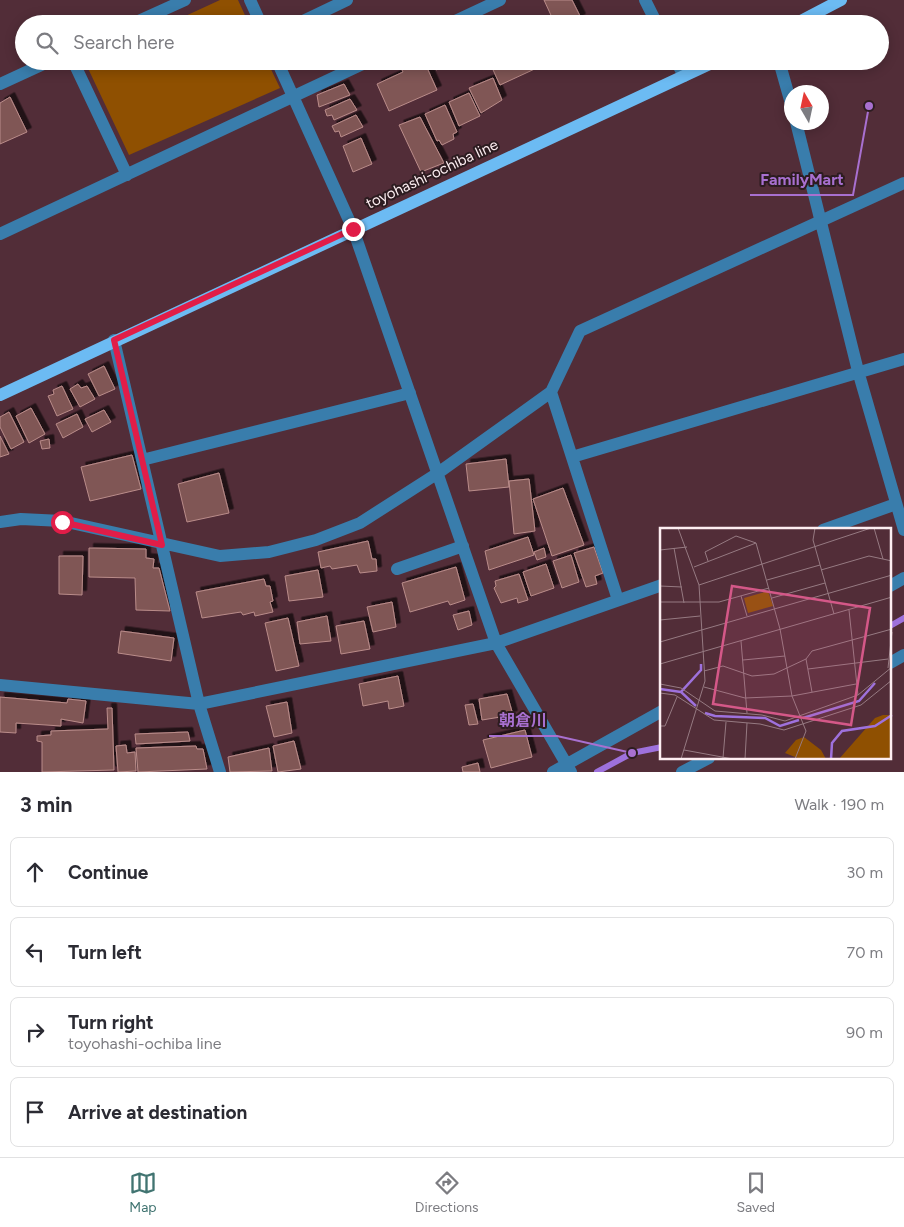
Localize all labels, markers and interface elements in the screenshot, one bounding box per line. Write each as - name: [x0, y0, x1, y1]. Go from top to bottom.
- search box: [15, 15, 889, 70]
- icon: search: [33, 29, 61, 57]
- text: Search here: [73, 31, 175, 54]
- north arrow: [784, 85, 829, 130]
- street label: toyohashi-ochiba line: [363, 135, 501, 213]
- callout: FamilyMart: [750, 164, 853, 195]
- text: FamilyMart: [760, 170, 844, 189]
- route end: [342, 218, 365, 241]
- route start: [51, 511, 74, 534]
- inset map: [660, 528, 892, 760]
- callout: 朝倉川: [489, 705, 557, 736]
- text: 朝倉川: [499, 711, 547, 730]
- text: 3 min: [20, 792, 72, 817]
- text: Walk · 190 m: [794, 795, 884, 814]
- icon: ahead: [21, 858, 49, 886]
- text: Continue: [68, 861, 148, 884]
- text: 30 m: [846, 863, 883, 882]
- icon: left: [21, 938, 49, 966]
- text: Turn left: [68, 941, 142, 964]
- text: 70 m: [847, 943, 883, 962]
- text: Turn right: [68, 1011, 154, 1034]
- icon: right: [21, 1018, 49, 1046]
- text: 90 m: [846, 1023, 883, 1042]
- text: toyohashi-ochiba line: [68, 1034, 221, 1053]
- icon: arrive: [21, 1098, 49, 1126]
- text: Arrive at destination: [68, 1101, 247, 1124]
- tab: Map: [129, 1169, 157, 1216]
- tab: Directions: [415, 1169, 479, 1216]
- tab: Saved: [736, 1169, 775, 1216]

